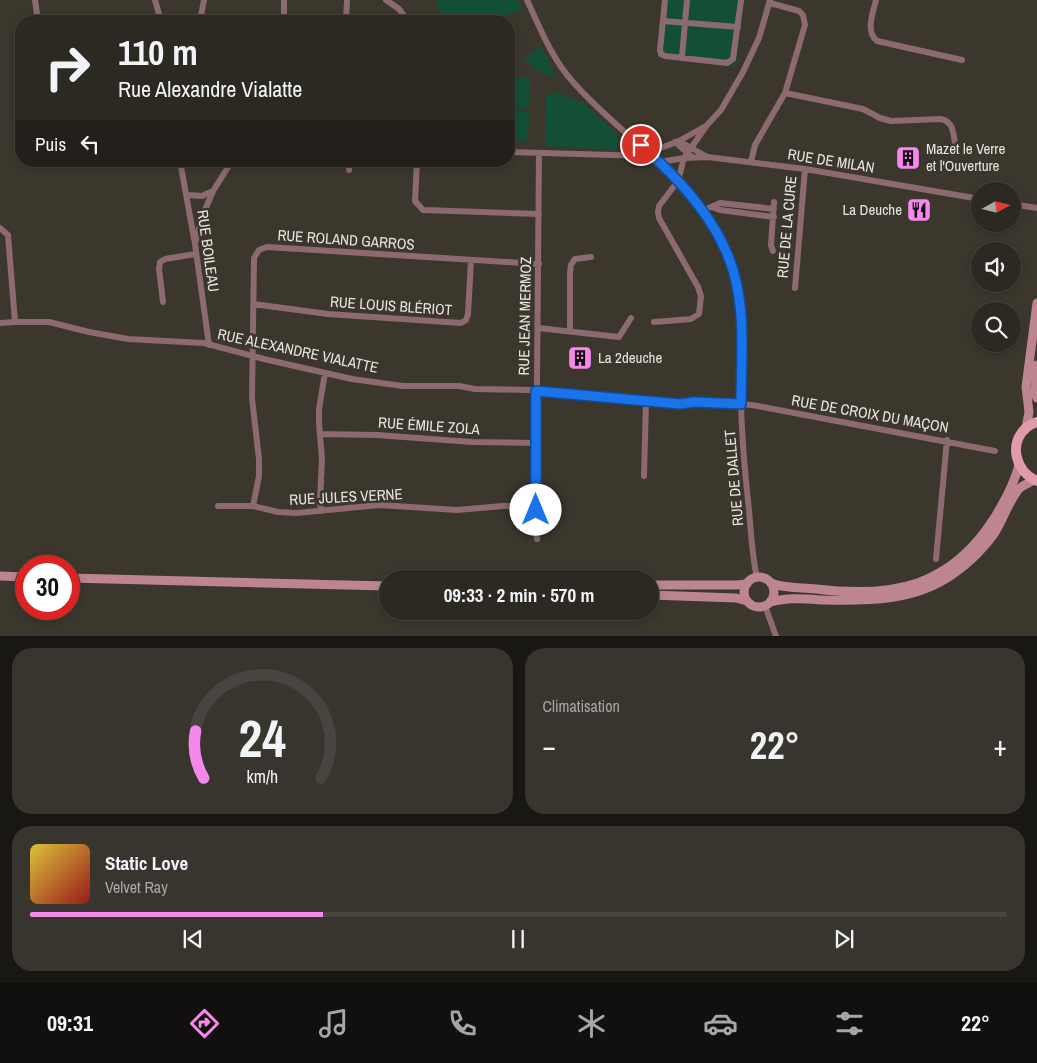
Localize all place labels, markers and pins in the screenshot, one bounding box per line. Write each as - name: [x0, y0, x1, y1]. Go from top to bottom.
- pin: [620, 124, 662, 166]
- place label: Mazet le Verre et l'Ouverture: [926, 138, 1005, 176]
- building icon: Mazet le Verre et l'Ouverture: [895, 145, 921, 171]
- restaurant icon: La Deuche: [906, 197, 932, 223]
- place label: La Deuche: [843, 199, 902, 220]
- building icon: La 2deuche: [567, 345, 593, 371]
- place label: La 2deuche: [598, 347, 662, 368]

